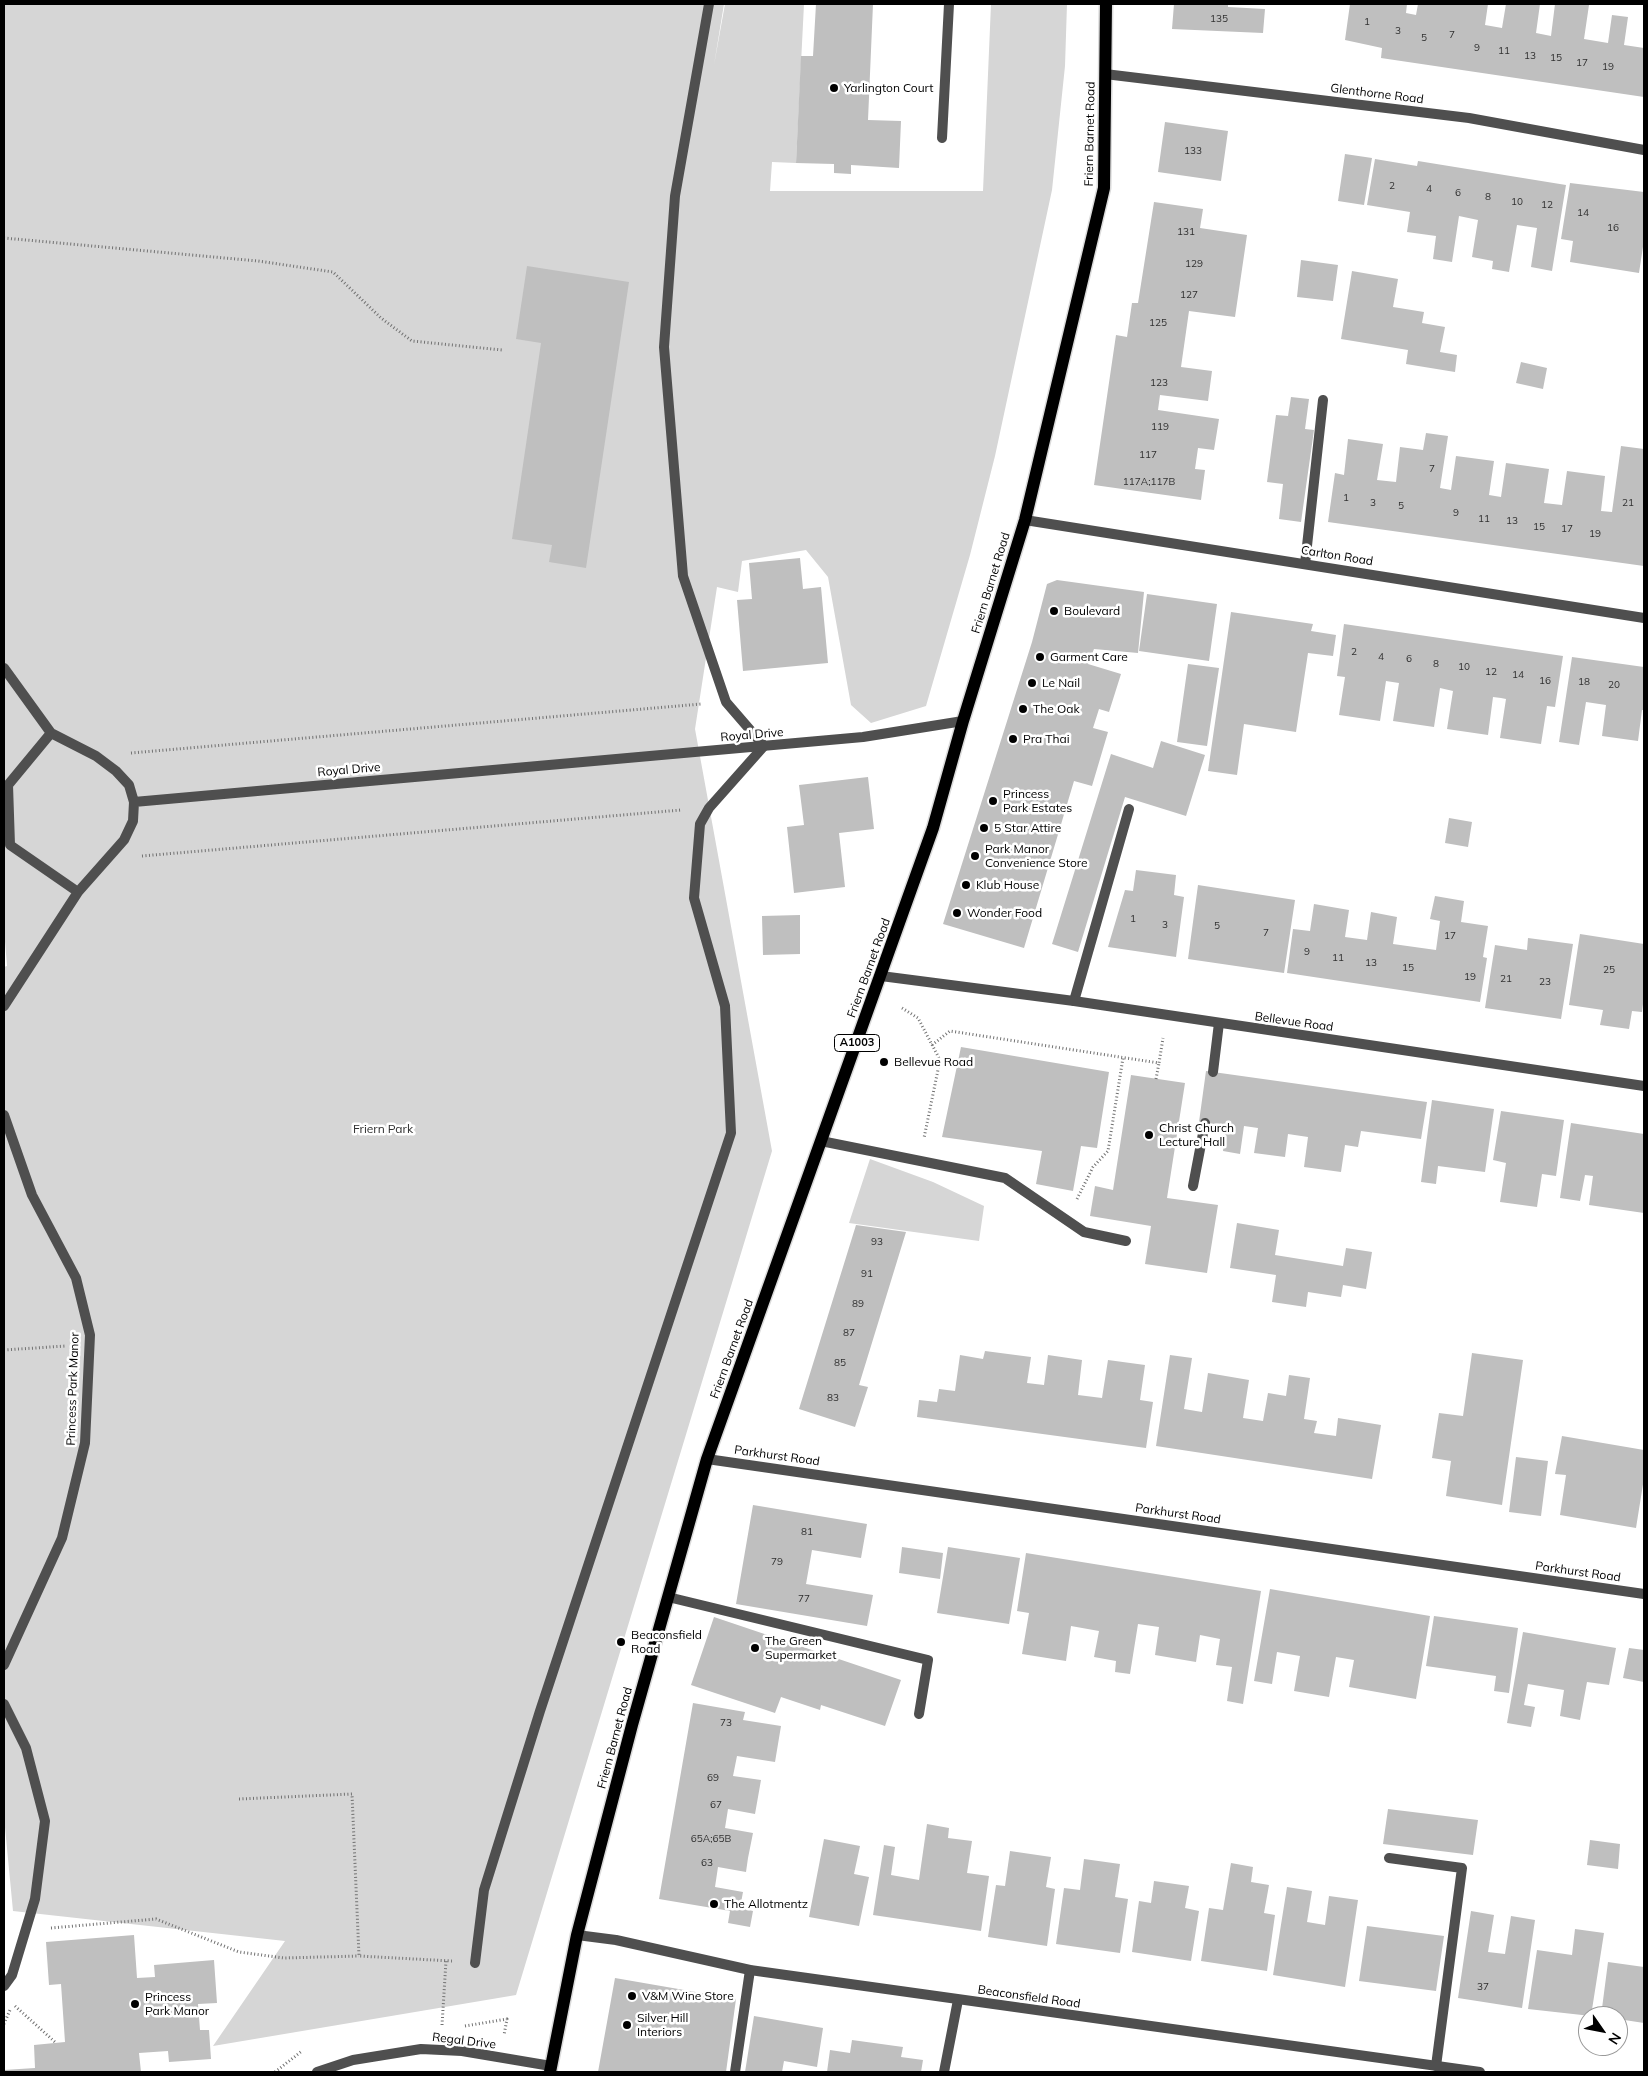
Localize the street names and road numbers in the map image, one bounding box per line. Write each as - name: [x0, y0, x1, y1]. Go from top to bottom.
- street label: Friern Barnet Road: [1082, 81, 1098, 187]
- street label: Glenthorne Road: [1330, 81, 1424, 107]
- street label: Friern Barnet Road: [969, 531, 1013, 635]
- street label: Carlton Road: [1300, 543, 1374, 569]
- street label: Royal Drive: [720, 725, 784, 745]
- street label: Royal Drive: [317, 760, 381, 780]
- street label: Friern Barnet Road: [844, 916, 894, 1020]
- street label: Bellevue Road: [1254, 1009, 1334, 1035]
- road number: A1003: [834, 1034, 880, 1052]
- street label: Friern Barnet Road: [707, 1297, 757, 1401]
- street label: Princess Park Manor: [64, 1332, 82, 1446]
- street label: Parkhurst Road: [733, 1443, 821, 1469]
- street label: Parkhurst Road: [1134, 1501, 1222, 1527]
- street label: Parkhurst Road: [1534, 1559, 1622, 1585]
- street label: Friern Barnet Road: [594, 1685, 636, 1791]
- street label: Beaconsfield Road: [977, 1983, 1081, 2011]
- street label: Regal Drive: [431, 2030, 497, 2052]

